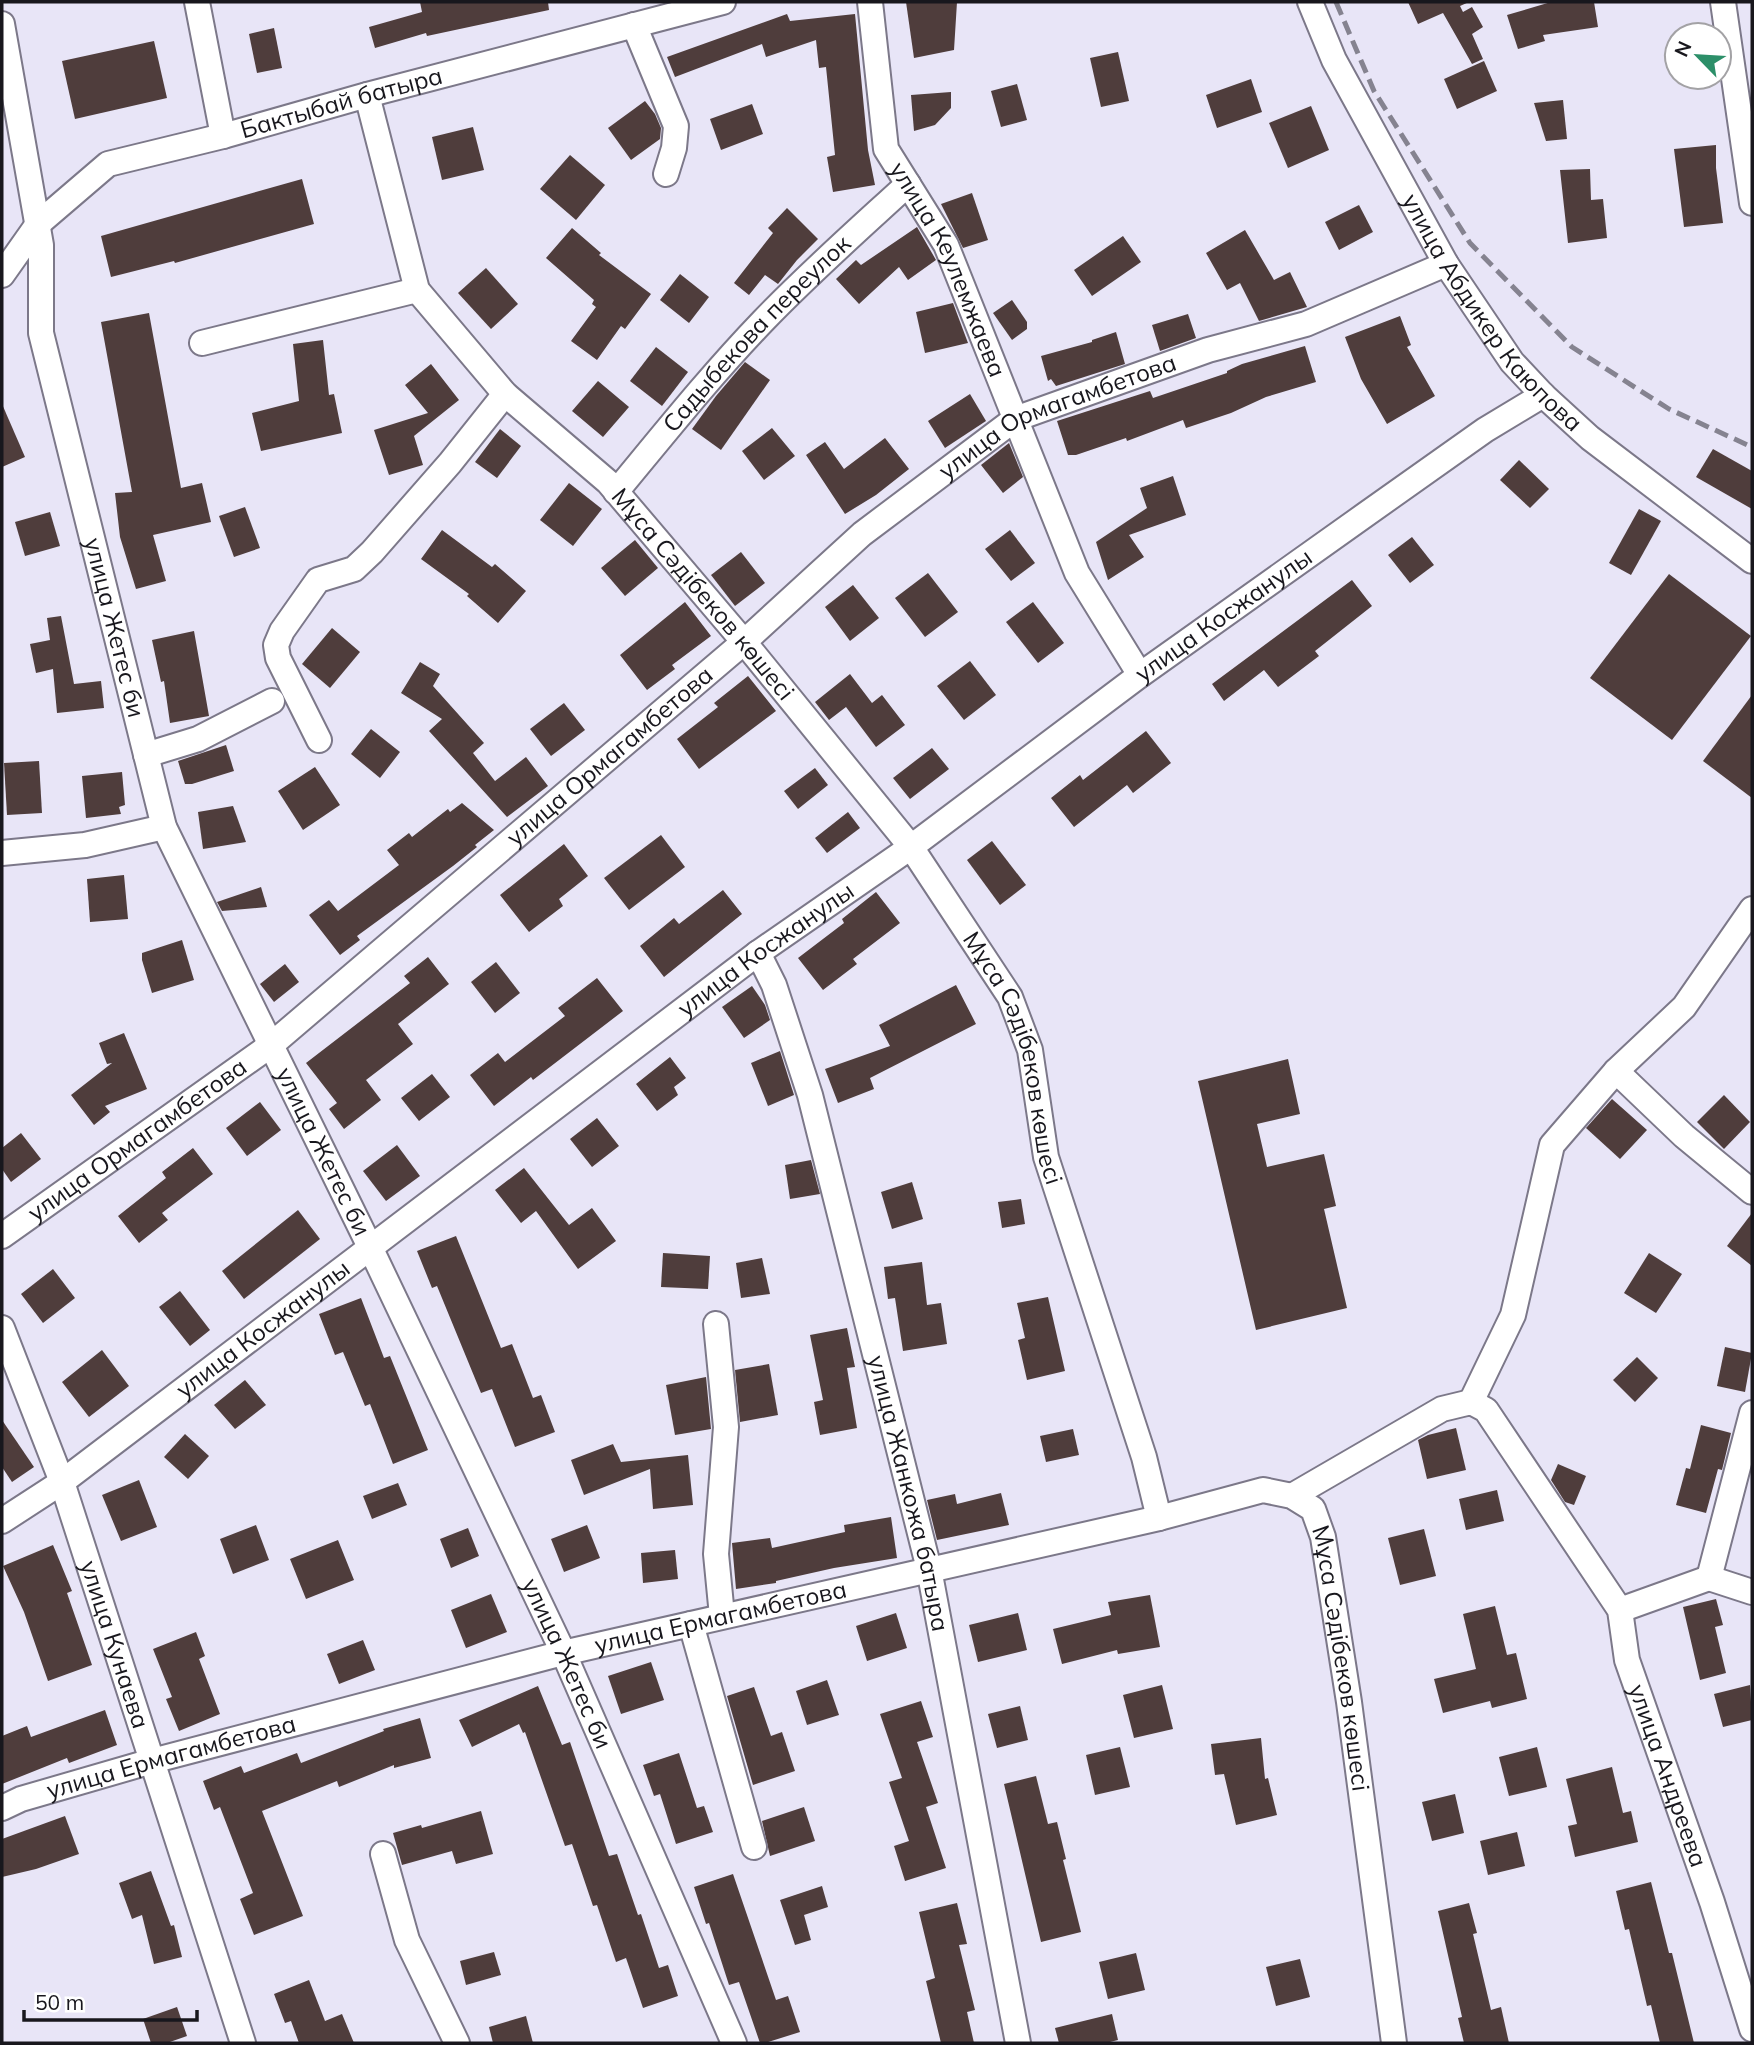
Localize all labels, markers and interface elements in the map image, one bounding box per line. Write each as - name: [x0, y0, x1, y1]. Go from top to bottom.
- north arrow: [1663, 21, 1733, 91]
- text: N: [1669, 37, 1697, 60]
- street label: Бактыбай батыра: [237, 60, 446, 144]
- street label: улица Кеулемжаева: [884, 156, 1013, 381]
- street label: улица Абдикер Каюпова: [1396, 188, 1589, 437]
- street label: Садыбекова переулок: [656, 228, 856, 438]
- street label: улица Ормагамбетова: [932, 347, 1180, 485]
- street label: Мұса Сәдібеков көшесі: [606, 482, 801, 706]
- street label: улица Жетес би: [79, 534, 152, 720]
- street label: улица Косжанулы: [1129, 541, 1318, 688]
- street label: улица Ормагамбетова: [500, 659, 719, 852]
- street label: улица Косжанулы: [671, 875, 859, 1023]
- street label: Мұса Сәдібеков көшесі: [957, 925, 1070, 1188]
- street label: улица Ормагамбетова: [21, 1051, 252, 1227]
- street label: улица Жетес би: [270, 1062, 378, 1240]
- street label: улица Косжанулы: [169, 1253, 355, 1404]
- street label: улица Жанкожа батыра: [862, 1352, 956, 1634]
- street label: Мұса Сәдібеков көшесі: [1306, 1521, 1377, 1793]
- street label: улица Кунаева: [74, 1556, 156, 1732]
- street label: улица Жетес би: [516, 1573, 619, 1753]
- street label: улица Ермагамбетова: [592, 1573, 849, 1659]
- street label: улица Андреева: [1623, 1680, 1715, 1871]
- street label: улица Ермагамбетова: [43, 1708, 299, 1805]
- scale bar: [24, 1979, 198, 2023]
- text: 50 m: [35, 1989, 84, 2015]

